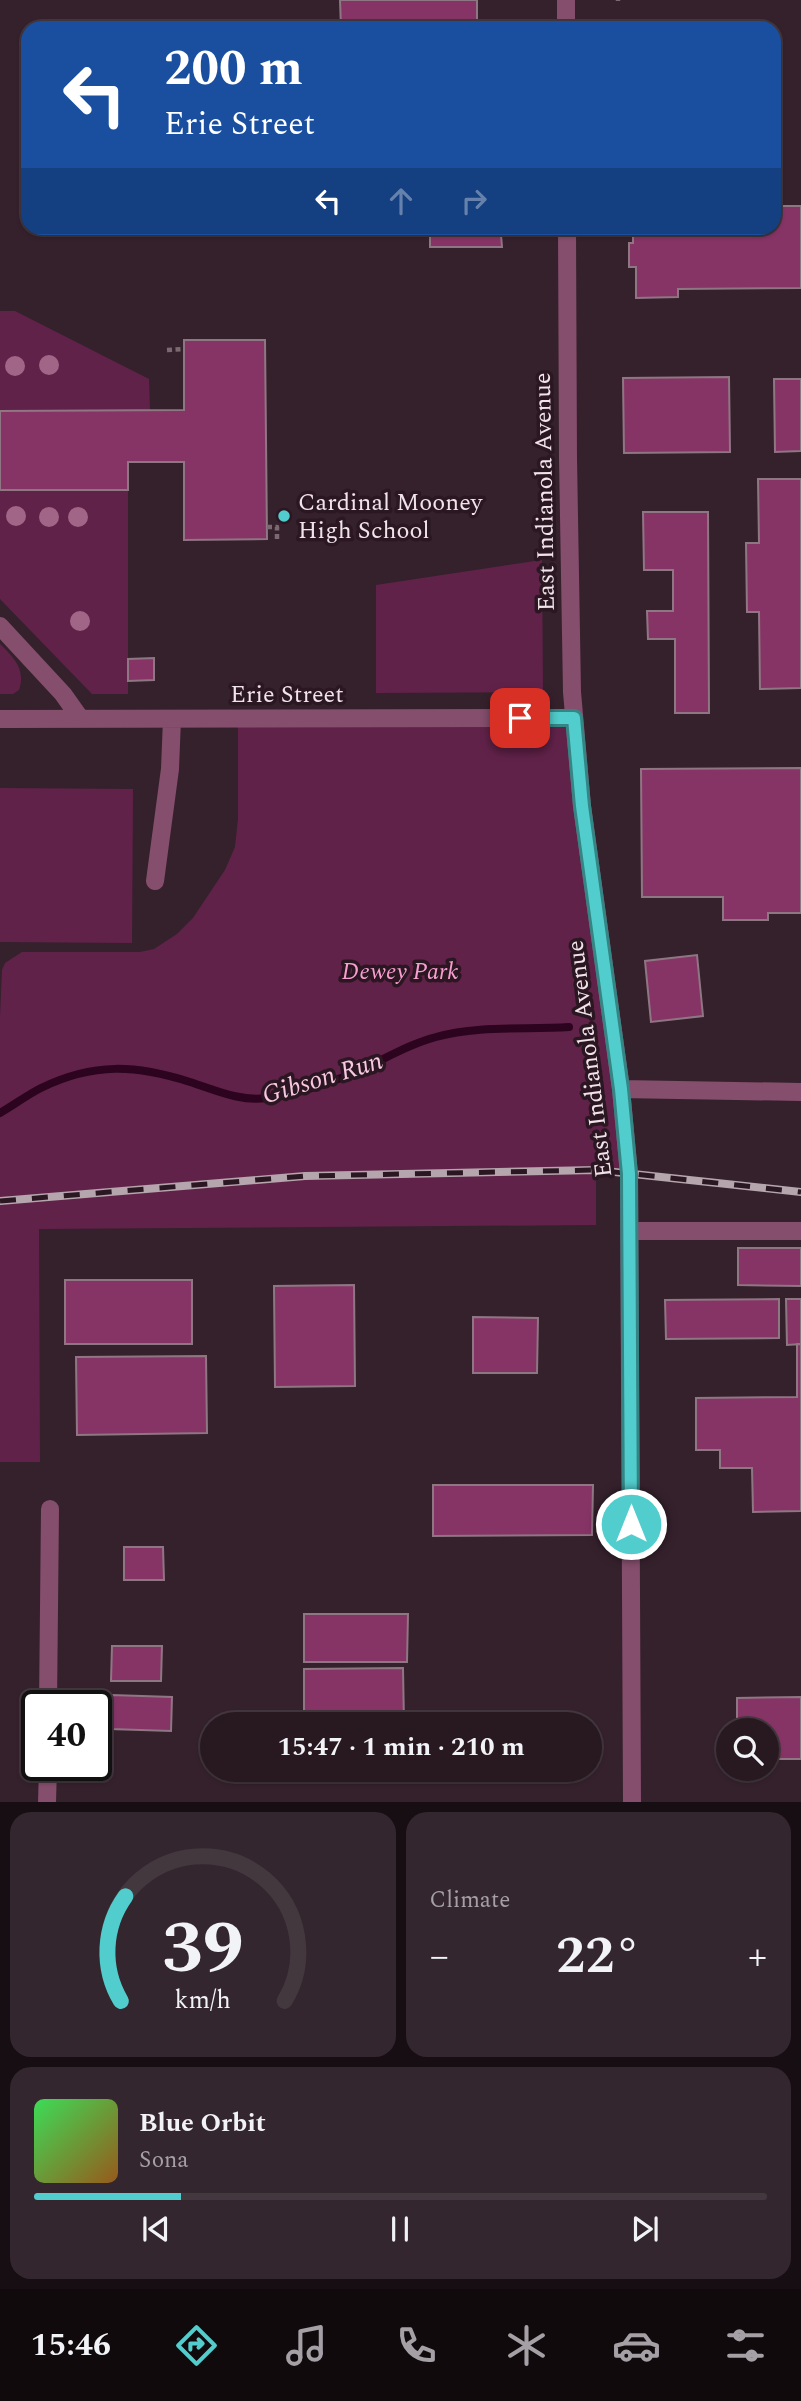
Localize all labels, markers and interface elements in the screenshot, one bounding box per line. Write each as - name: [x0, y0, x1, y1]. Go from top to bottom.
- text: 200 m: [164, 32, 303, 107]
- icon: left: [49, 49, 140, 140]
- text: Erie Street: [164, 100, 315, 149]
- icon: left: [309, 182, 347, 220]
- icon: ahead: [382, 182, 420, 220]
- icon: right: [455, 182, 493, 220]
- street label: East Indianola Avenue: [525, 372, 565, 612]
- place label: Cardinal Mooney High School: [298, 485, 484, 549]
- marker: Cardinal Mooney High School: [276, 508, 292, 524]
- street label: Erie Street: [230, 677, 344, 713]
- pin: [490, 688, 550, 748]
- icon: arrive: [501, 699, 539, 737]
- street label: East Indianola Avenue: [558, 938, 622, 1180]
- park label: Dewey Park: [342, 954, 458, 990]
- water label: Gibson Run: [257, 1041, 388, 1115]
- position arrow: [594, 1487, 668, 1561]
- speed limit sign: 40: [21, 1690, 112, 1781]
- map controls: [716, 1718, 779, 1781]
- button: search: [716, 1718, 779, 1781]
- text: 15:47 · 1 min · 210 m: [277, 1727, 525, 1767]
- text: Climate: [430, 1883, 510, 1918]
- text: 39: [162, 1894, 244, 2005]
- text: 22°: [556, 1917, 640, 1996]
- text: −: [430, 1928, 449, 1986]
- text: +: [748, 1928, 767, 1986]
- text: km/h: [175, 1981, 231, 2019]
- text: Blue Orbit: [139, 2103, 266, 2143]
- text: Sona: [139, 2143, 189, 2178]
- icon: previous: [137, 2210, 175, 2248]
- icon: pause: [381, 2210, 419, 2248]
- icon: next: [626, 2210, 664, 2248]
- text: 15:46: [30, 2321, 111, 2370]
- icon: directions: [172, 2321, 221, 2370]
- icon: music: [282, 2321, 331, 2370]
- icon: phone: [392, 2321, 441, 2370]
- icon: climate: [502, 2321, 551, 2370]
- icon: car: [612, 2321, 661, 2370]
- icon: filters: [721, 2321, 770, 2370]

